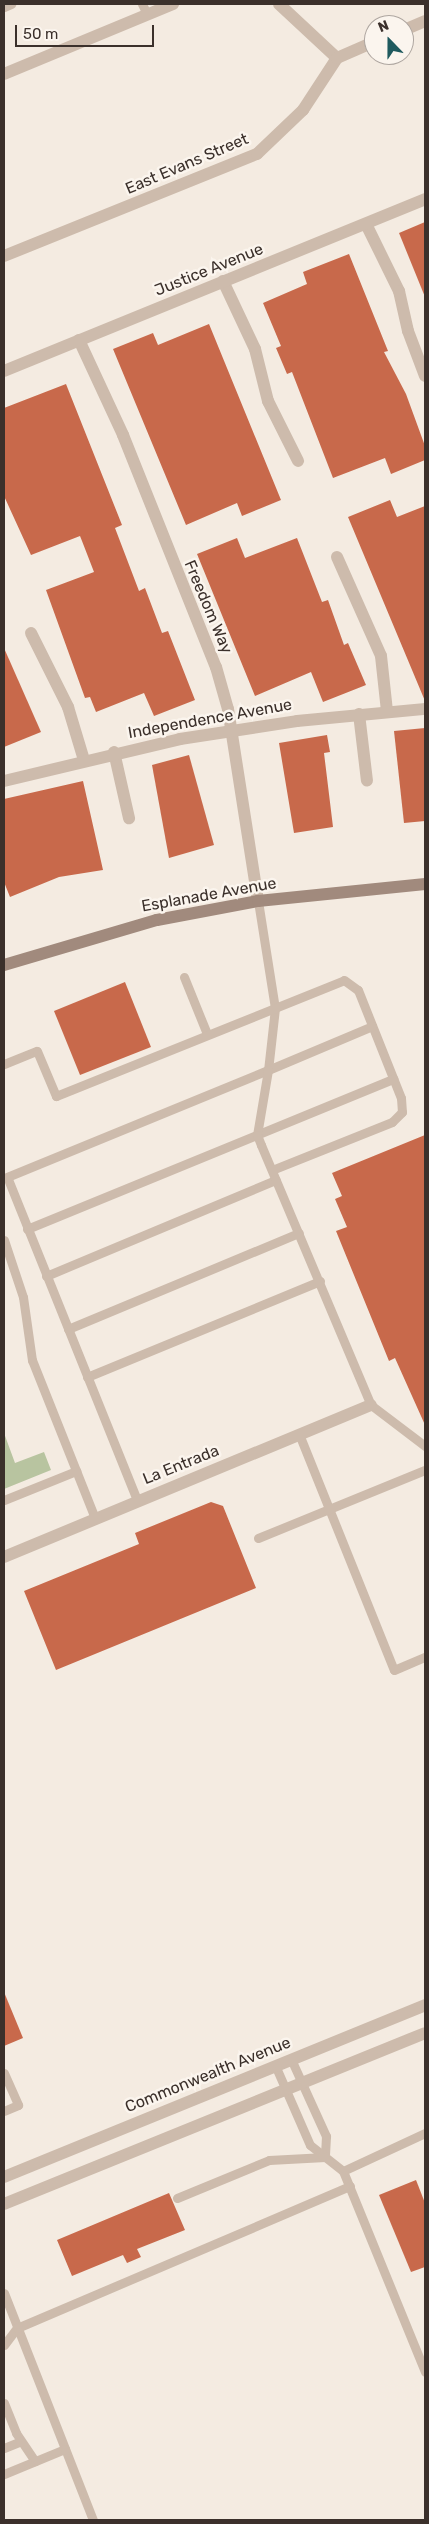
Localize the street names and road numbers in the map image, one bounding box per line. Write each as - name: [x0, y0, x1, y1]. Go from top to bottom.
- street label: East Evans Street: [123, 129, 251, 199]
- street label: Justice Avenue: [152, 239, 266, 301]
- street label: Freedom Way: [180, 557, 236, 657]
- street label: Independence Avenue: [126, 695, 294, 743]
- street label: Esplanade Avenue: [140, 874, 278, 916]
- street label: La Entrada: [140, 1441, 222, 1489]
- street label: Commonwealth Avenue: [122, 2033, 294, 2117]

